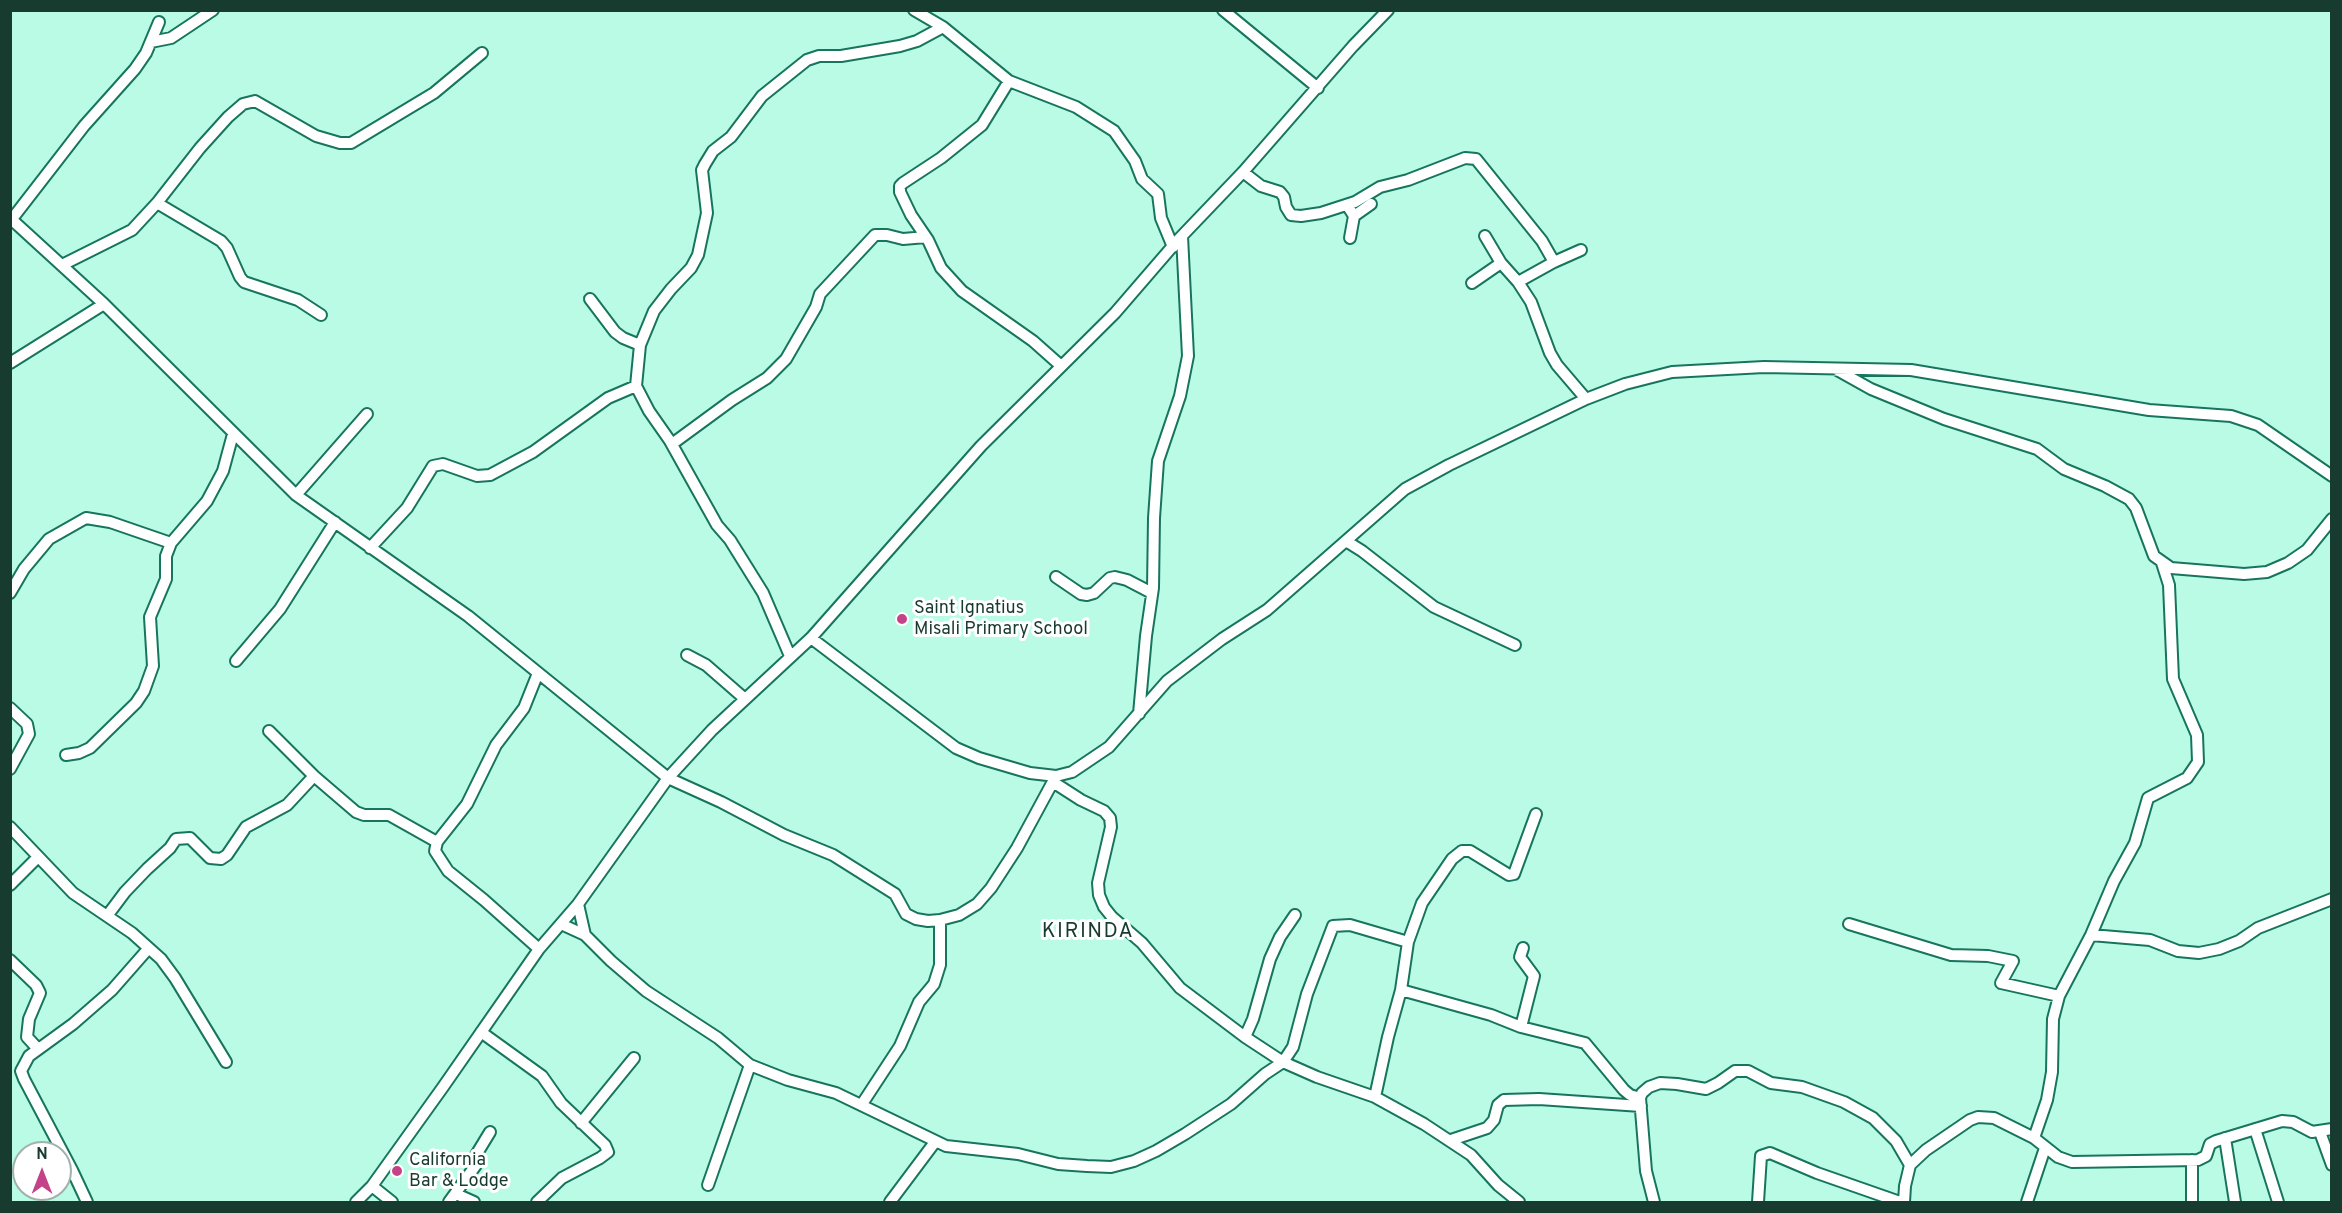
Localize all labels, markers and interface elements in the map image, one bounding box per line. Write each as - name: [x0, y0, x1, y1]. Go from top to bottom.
- place label: Saint Ignatius Misali Primary School: [914, 598, 1088, 640]
- marker: Saint Ignatius Misali Primary School: [895, 612, 909, 626]
- district label: KIRINDA: [1042, 920, 1134, 946]
- north arrow: [12, 1141, 72, 1201]
- text: N: [36, 1145, 48, 1165]
- place label: California Bar & Lodge: [409, 1150, 509, 1192]
- marker: California Bar & Lodge: [390, 1164, 404, 1178]

